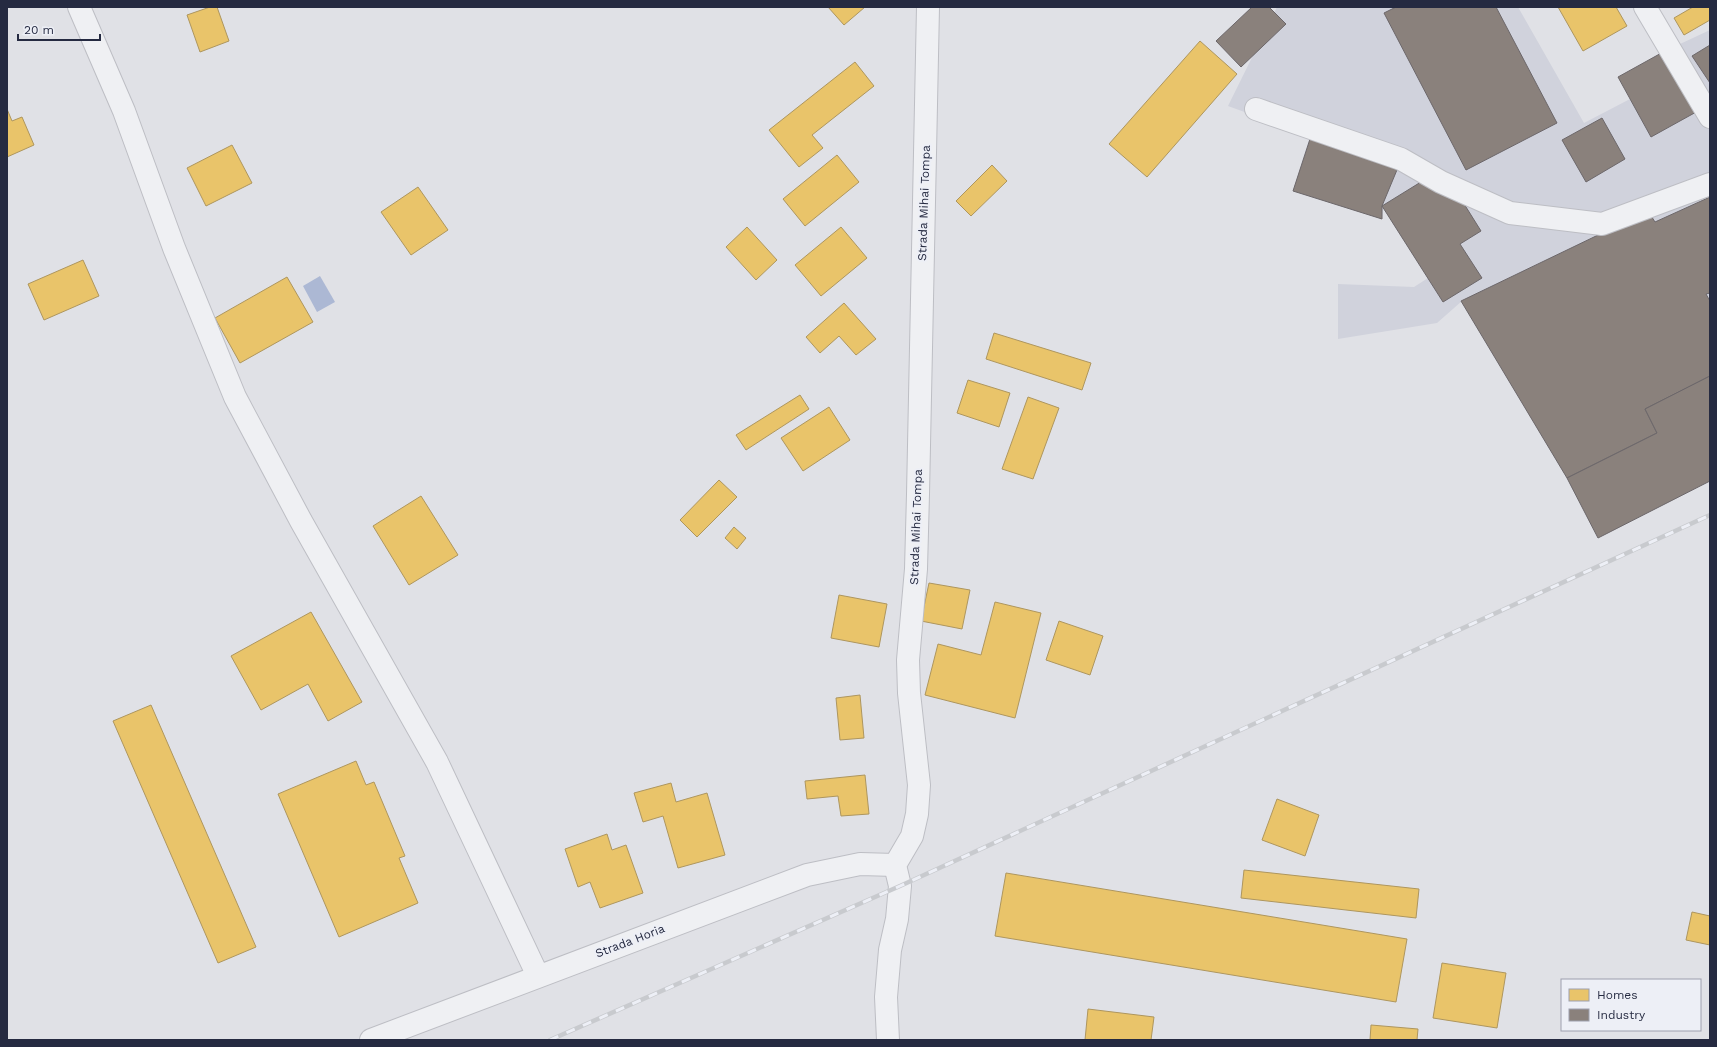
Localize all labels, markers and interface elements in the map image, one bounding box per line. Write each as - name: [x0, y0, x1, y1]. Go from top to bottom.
- scale bar: [18, 16, 100, 42]
- text: 20 m: [24, 23, 54, 37]
- street label: Strada Mihai Tompa: [915, 145, 933, 261]
- street label: Strada Mihai Tompa: [907, 469, 925, 585]
- street label: Strada Horia: [593, 921, 667, 961]
- legend: [1561, 979, 1701, 1031]
- text: Homes: [1597, 988, 1638, 1002]
- text: Industry: [1597, 1008, 1646, 1022]

